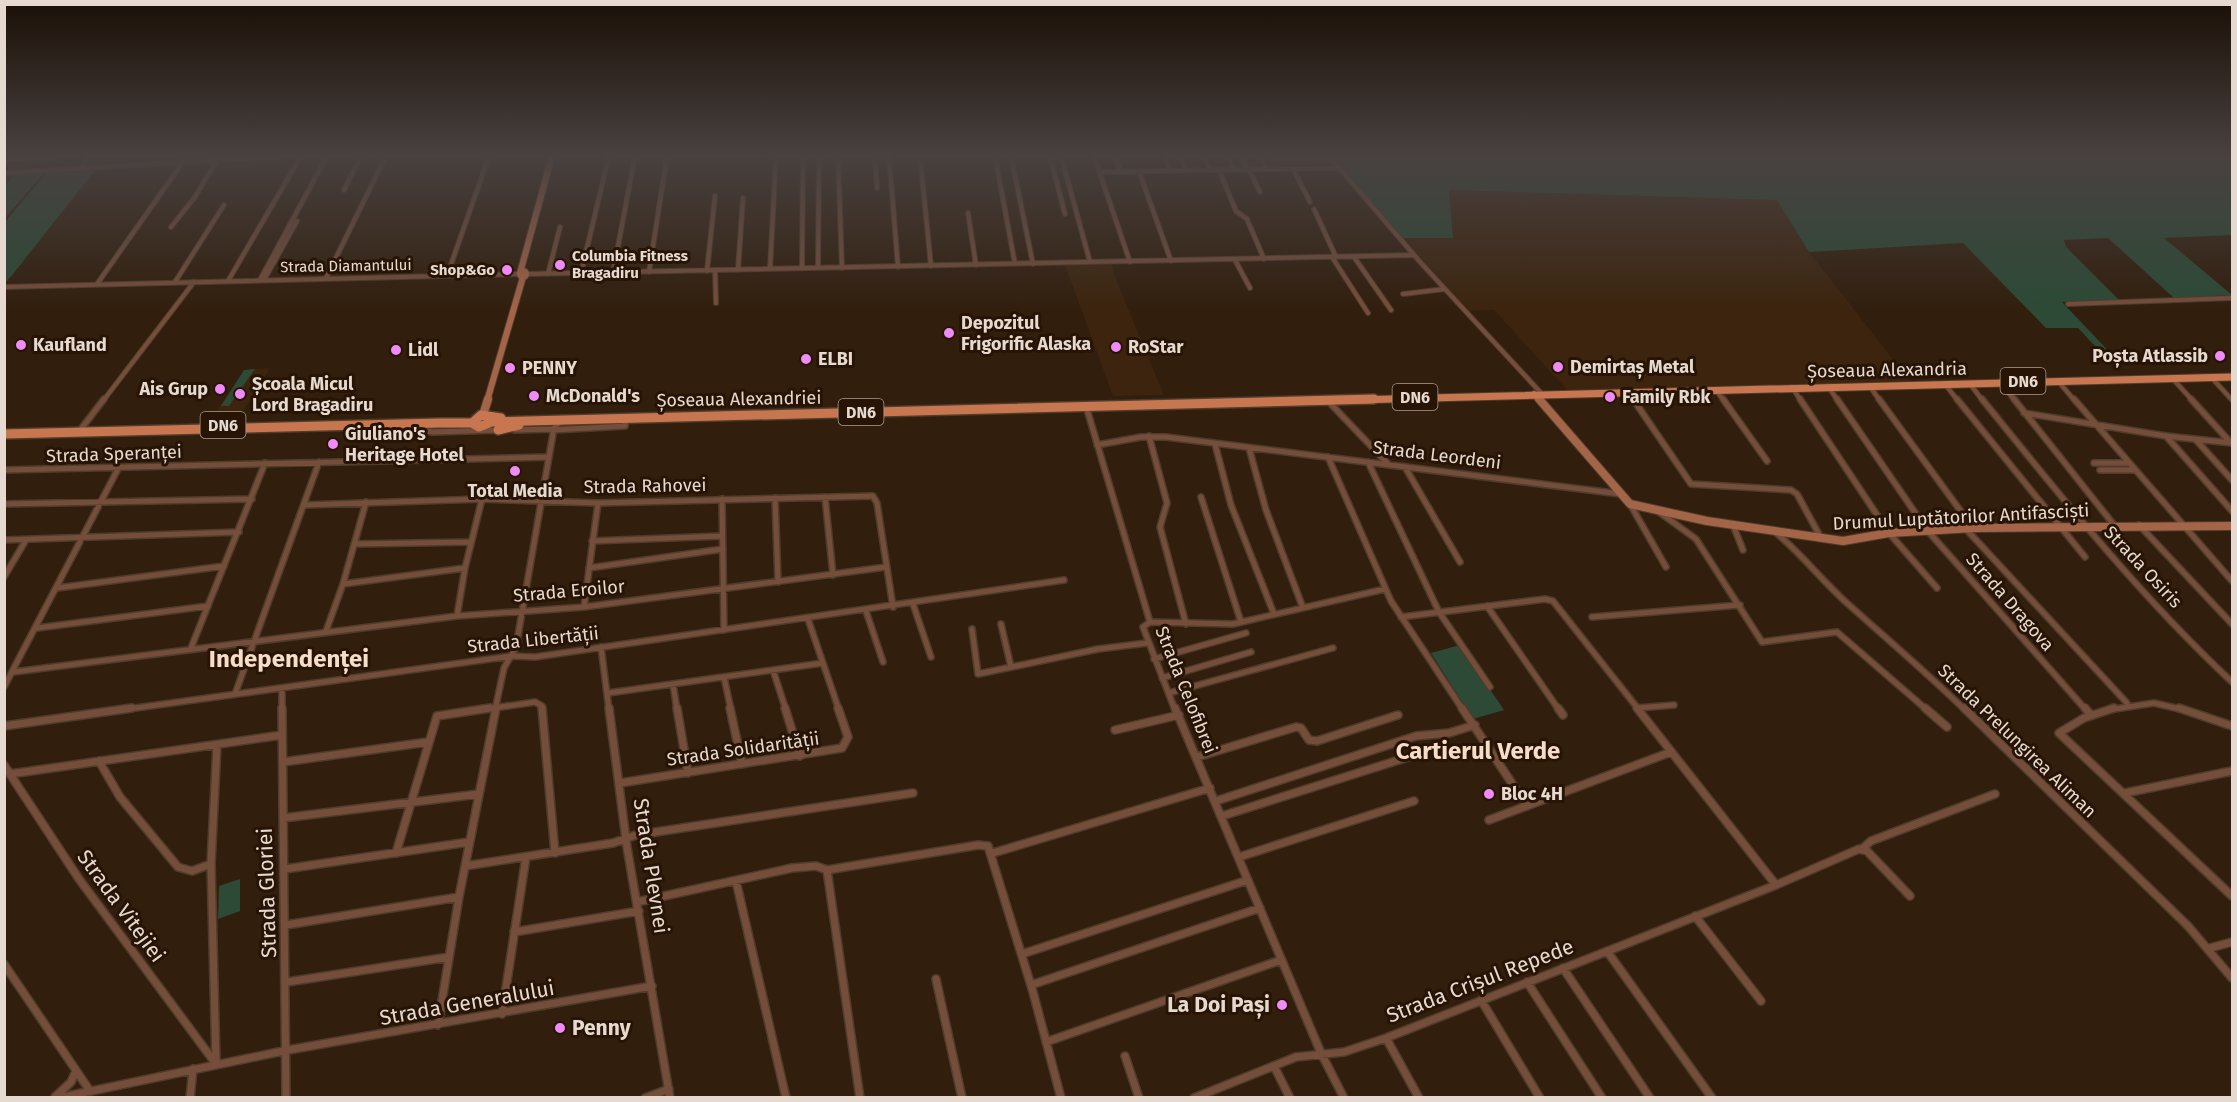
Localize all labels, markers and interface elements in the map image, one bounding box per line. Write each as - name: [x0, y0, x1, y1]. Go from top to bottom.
- place label: Columbia Fitness Bragadiru: [572, 247, 688, 282]
- street label: Strada Diamantului: [280, 256, 412, 276]
- marker: Columbia Fitness Bragadiru: [553, 258, 567, 272]
- place label: Shop&Go: [430, 261, 495, 279]
- marker: Shop&Go: [500, 263, 514, 277]
- place label: Depozitul Frigorific Alaska: [961, 312, 1091, 355]
- marker: Depozitul Frigorific Alaska: [942, 326, 956, 340]
- place label: Kaufland: [33, 334, 107, 356]
- place label: RoStar: [1128, 336, 1184, 358]
- marker: Kaufland: [14, 338, 28, 352]
- place label: Lidl: [408, 339, 439, 361]
- marker: RoStar: [1109, 340, 1123, 354]
- marker: Lidl: [389, 343, 403, 357]
- place label: Poșta Atlassib: [2092, 345, 2208, 368]
- place label: ELBI: [818, 348, 853, 370]
- marker: Poșta Atlassib: [2213, 349, 2227, 363]
- marker: ELBI: [799, 352, 813, 366]
- place label: Demirtaș Metal: [1570, 356, 1695, 379]
- place label: PENNY: [522, 357, 577, 379]
- street label: Șoseaua Alexandria: [1807, 358, 1967, 383]
- marker: Demirtaș Metal: [1551, 360, 1565, 374]
- marker: PENNY: [503, 361, 517, 375]
- road number: DN6: [2000, 368, 2046, 394]
- place label: Școala Micul Lord Bragadiru: [252, 373, 373, 416]
- place label: Ais Grup: [138, 378, 208, 400]
- marker: Ais Grup: [213, 382, 227, 396]
- road number: DN6: [1392, 384, 1438, 410]
- place label: McDonald's: [546, 385, 640, 407]
- place label: Family Rbk: [1622, 386, 1711, 408]
- marker: Școala Micul Lord Bragadiru: [233, 387, 247, 401]
- street label: Șoseaua Alexandriei: [656, 387, 822, 412]
- marker: McDonald's: [527, 389, 541, 403]
- marker: Family Rbk: [1603, 390, 1617, 404]
- road number: DN6: [838, 399, 884, 425]
- road number: DN6: [200, 412, 246, 438]
- place label: Giuliano's Heritage Hotel: [345, 423, 464, 466]
- street label: Strada Leordeni: [1372, 436, 1502, 474]
- marker: Giuliano's Heritage Hotel: [326, 437, 340, 451]
- street label: Strada Speranței: [46, 441, 182, 468]
- marker: Total Media: [508, 464, 522, 478]
- street label: Strada Rahovei: [583, 474, 707, 498]
- place label: Total Media: [467, 480, 563, 502]
- street label: Drumul Luptătorilor Antifasciști: [1832, 499, 2090, 536]
- street label: Strada Osiris: [2099, 521, 2187, 613]
- street label: Strada Dragova: [1961, 548, 2059, 656]
- street label: Strada Eroilor: [512, 575, 626, 607]
- street label: Strada Libertății: [466, 622, 600, 659]
- street label: Strada Celofibrei: [1150, 623, 1222, 757]
- district label: Independenței: [209, 645, 369, 675]
- street label: Strada Prelungirea Aliman: [1933, 660, 2101, 822]
- street label: Strada Solidarității: [665, 727, 821, 772]
- district label: Cartierul Verde: [1396, 737, 1560, 765]
- place label: Bloc 4H: [1501, 783, 1563, 805]
- marker: Bloc 4H: [1482, 787, 1496, 801]
- street label: Strada Plevnei: [627, 796, 675, 936]
- street label: Strada Gloriei: [252, 827, 282, 959]
- street label: Strada Vitejiei: [71, 845, 171, 967]
- street label: Strada Crișul Repede: [1383, 933, 1577, 1029]
- street label: Strada Generalului: [378, 975, 556, 1031]
- place label: La Doi Pași: [1167, 992, 1270, 1019]
- marker: La Doi Pași: [1275, 998, 1289, 1012]
- place label: Penny: [572, 1015, 631, 1041]
- marker: Penny: [553, 1021, 567, 1035]

